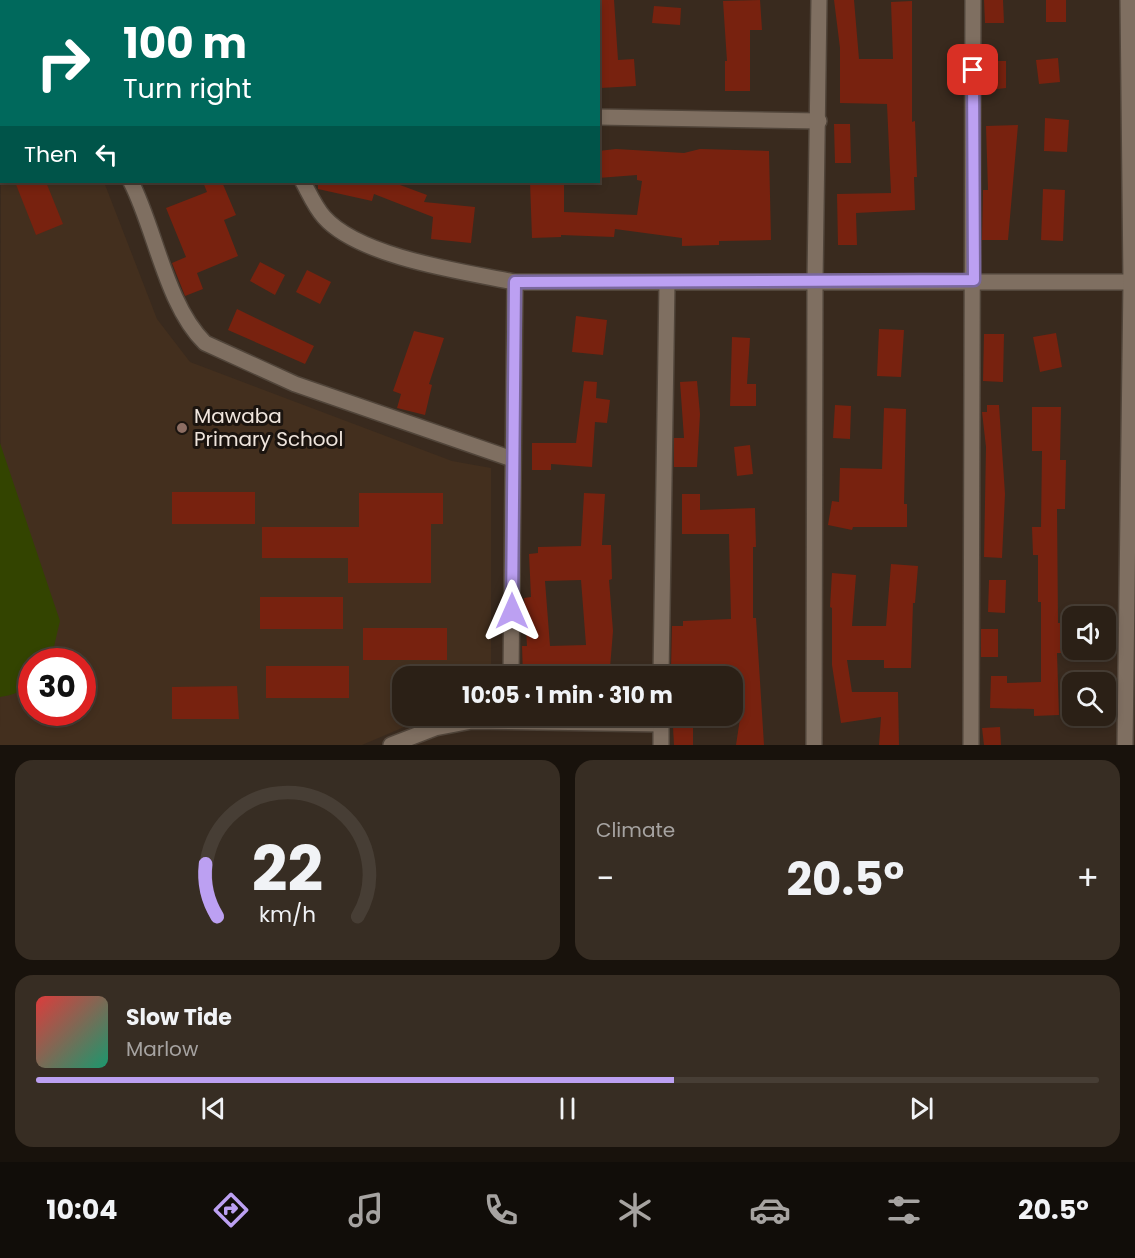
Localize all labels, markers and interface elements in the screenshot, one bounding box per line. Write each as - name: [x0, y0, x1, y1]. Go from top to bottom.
- text: 100 m: [123, 14, 247, 73]
- icon: right: [24, 24, 102, 102]
- pin: [947, 44, 998, 95]
- icon: arrive: [956, 53, 989, 86]
- text: Turn right: [123, 70, 252, 107]
- icon: left: [90, 138, 123, 171]
- text: Then: [24, 139, 78, 170]
- place label: Mawaba Primary School: [194, 402, 343, 453]
- marker: Mawaba Primary School: [175, 421, 189, 435]
- position arrow: [480, 579, 544, 643]
- map controls: [1062, 606, 1116, 726]
- button: sound: [1062, 606, 1116, 660]
- speed limit sign: 30: [18, 648, 96, 726]
- button: search: [1062, 672, 1116, 726]
- text: 10:05 · 1 min · 310 m: [462, 680, 673, 711]
- text: Climate: [596, 816, 675, 844]
- text: 22: [252, 825, 323, 913]
- text: 20.5°: [786, 848, 904, 911]
- text: −: [596, 855, 614, 902]
- text: +: [1076, 855, 1099, 902]
- text: km/h: [259, 899, 316, 930]
- text: Slow Tide: [126, 1002, 232, 1033]
- text: Marlow: [126, 1035, 198, 1063]
- icon: previous: [197, 1092, 230, 1125]
- icon: pause: [551, 1092, 584, 1125]
- icon: next: [905, 1092, 938, 1125]
- icon: directions: [210, 1189, 252, 1231]
- icon: music: [345, 1189, 387, 1231]
- icon: phone: [480, 1189, 522, 1231]
- icon: climate: [614, 1189, 656, 1231]
- icon: car: [749, 1189, 791, 1231]
- icon: filters: [883, 1189, 925, 1231]
- text: 10:04: [46, 1191, 118, 1228]
- text: 20.5°: [1018, 1191, 1089, 1228]

